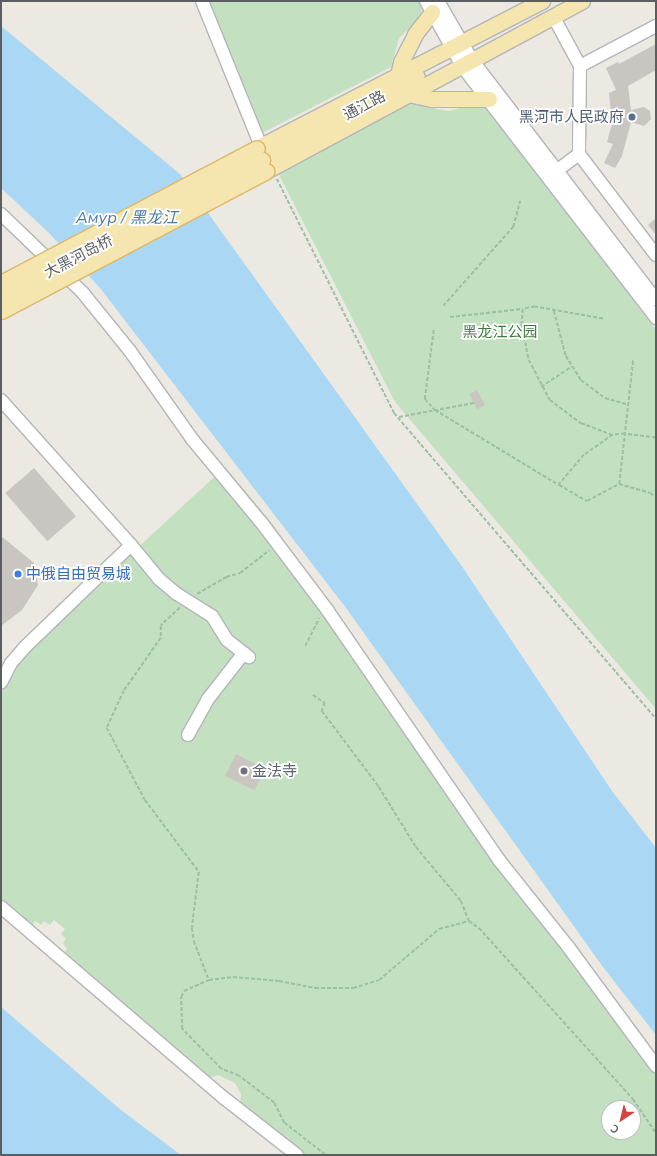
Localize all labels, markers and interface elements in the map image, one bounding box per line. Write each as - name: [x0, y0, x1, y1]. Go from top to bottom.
- street label: 通江路: [340, 86, 388, 124]
- place label: 黑河市人民政府: [519, 108, 624, 126]
- marker: 黑河市人民政府: [627, 112, 637, 122]
- water label: Амур / 黑龙江: [76, 207, 178, 227]
- street label: 大黑河岛桥: [41, 230, 115, 282]
- park label: 黑龙江公园: [463, 323, 537, 341]
- place label: 中俄自由贸易城: [26, 565, 131, 583]
- marker: 中俄自由贸易城: [13, 569, 23, 579]
- place label: 金法寺: [252, 762, 297, 780]
- marker: 金法寺: [239, 766, 249, 776]
- north arrow: [601, 1100, 641, 1140]
- text: С: [608, 1121, 622, 1137]

